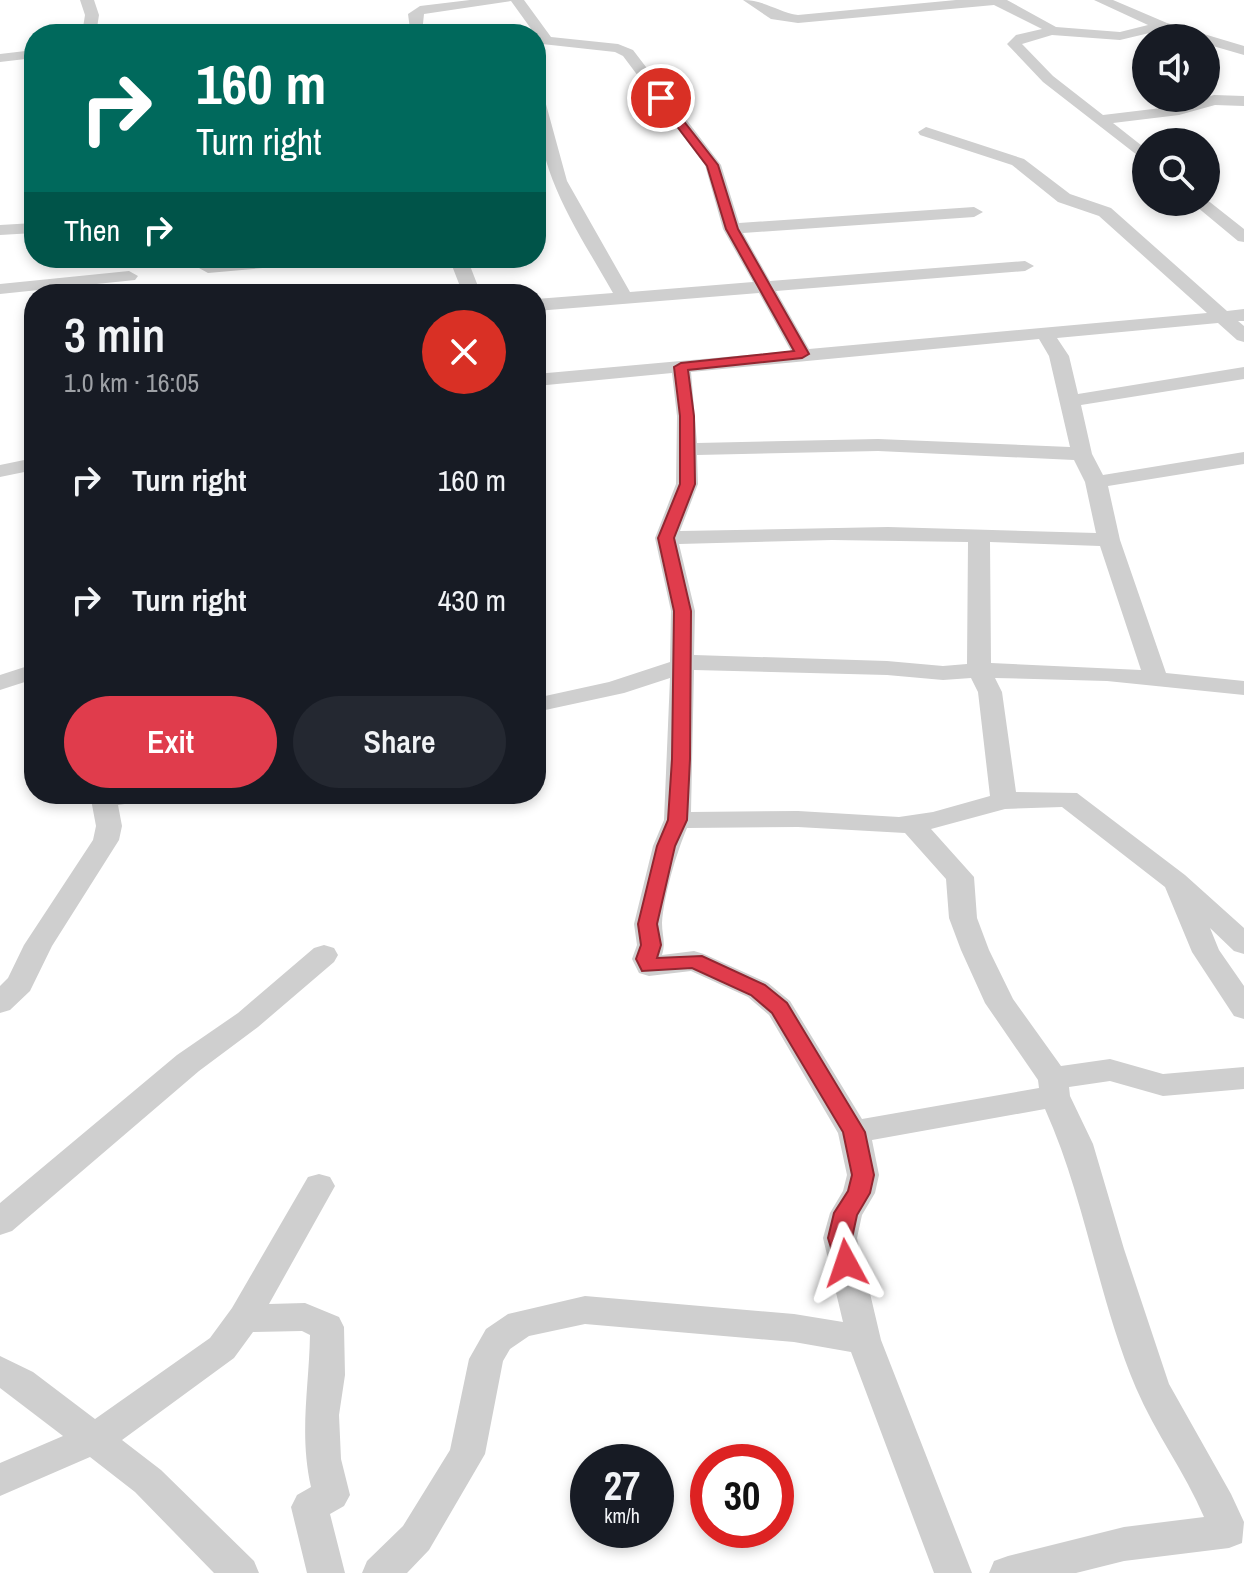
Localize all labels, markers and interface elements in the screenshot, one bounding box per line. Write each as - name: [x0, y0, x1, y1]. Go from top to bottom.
- map controls: [1132, 24, 1220, 216]
- button: sound: [1132, 24, 1220, 112]
- text: 160 m: [196, 46, 326, 121]
- icon: right: [64, 56, 168, 160]
- pin: [627, 64, 695, 132]
- icon: arrive: [639, 76, 683, 120]
- text: Turn right: [196, 118, 321, 166]
- button: search: [1132, 128, 1220, 216]
- icon: right: [136, 208, 180, 252]
- text: Then: [64, 210, 120, 250]
- text: 3 min: [64, 302, 165, 367]
- button: close: [422, 310, 506, 394]
- text: 1.0 km · 16:05: [64, 365, 199, 400]
- icon: right: [64, 458, 108, 502]
- text: Turn right: [132, 460, 246, 500]
- text: 160 m: [438, 460, 506, 500]
- icon: right: [64, 578, 108, 622]
- text: Turn right: [132, 580, 246, 620]
- text: 430 m: [438, 580, 506, 620]
- button: Exit: [64, 696, 277, 788]
- button: Share: [293, 696, 506, 788]
- position arrow: [804, 1221, 888, 1305]
- speed limit sign: 30: [690, 1444, 794, 1548]
- text: 27: [604, 1459, 640, 1512]
- text: km/h: [604, 1502, 640, 1529]

